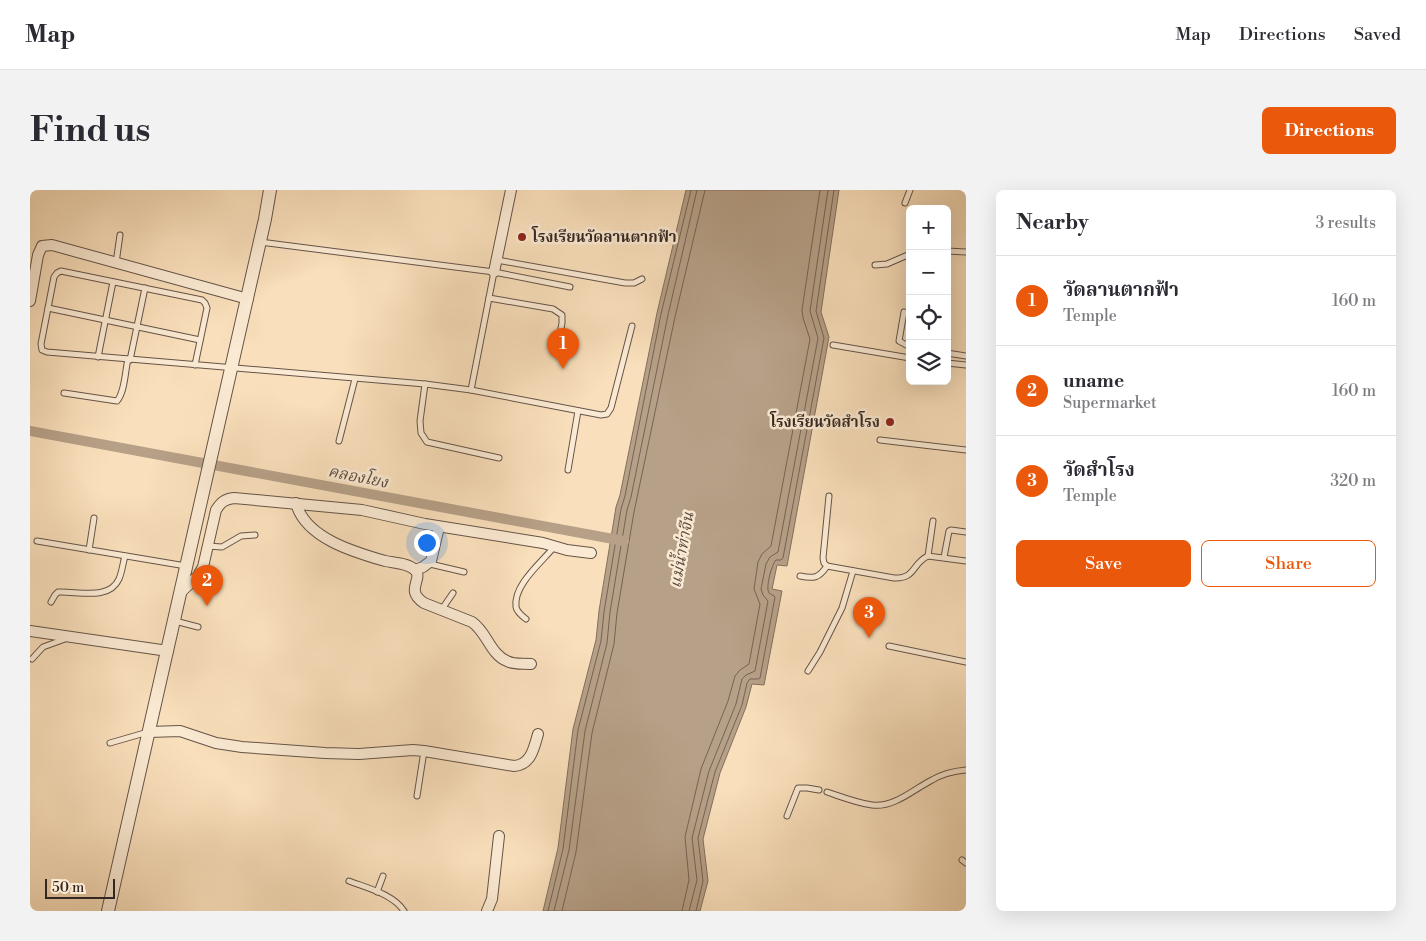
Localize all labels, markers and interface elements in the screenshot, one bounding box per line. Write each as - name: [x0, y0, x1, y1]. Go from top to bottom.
- text: Map: [25, 20, 75, 50]
- text: Map: [1175, 23, 1211, 46]
- text: Directions: [1239, 23, 1326, 46]
- text: Saved: [1354, 23, 1401, 46]
- button: Directions: [1262, 107, 1396, 154]
- text: Find us: [30, 109, 150, 152]
- map controls: [906, 205, 951, 385]
- button: +: [906, 205, 951, 250]
- text: Nearby: [1016, 210, 1089, 236]
- text: 3 results: [1315, 213, 1376, 233]
- place label: โรงเรียนวัดลานตากฟ้า: [531, 226, 677, 247]
- marker: โรงเรียนวัดลานตากฟ้า: [516, 231, 528, 243]
- button: −: [906, 250, 951, 295]
- text: วัดลานตากฟ้า: [1063, 278, 1179, 302]
- text: 1: [1028, 291, 1036, 311]
- text: 160 m: [1332, 291, 1376, 311]
- button: locate: [906, 295, 951, 340]
- text: Temple: [1063, 306, 1117, 326]
- pin: 1: [547, 328, 579, 369]
- button: layers: [906, 340, 951, 385]
- text: uname: [1063, 369, 1124, 393]
- text: 2: [1027, 381, 1037, 401]
- text: 160 m: [1332, 381, 1376, 401]
- text: Supermarket: [1063, 393, 1157, 413]
- place label: โรงเรียนวัดสำโรง: [769, 411, 880, 432]
- marker: โรงเรียนวัดสำโรง: [884, 416, 896, 428]
- text: วัดสำโรง: [1063, 458, 1135, 482]
- water label: คลองโยง: [326, 459, 391, 493]
- text: 3: [1027, 471, 1037, 491]
- text: 320 m: [1330, 471, 1376, 491]
- text: Temple: [1063, 486, 1117, 506]
- water label: แม่น้ำท่าจีน: [664, 510, 699, 590]
- your location: [414, 530, 440, 556]
- button: Save: [1016, 540, 1191, 587]
- button: Share: [1201, 540, 1376, 587]
- pin: 2: [191, 565, 223, 606]
- pin: 3: [853, 597, 885, 638]
- scale bar: [45, 876, 115, 899]
- text: 50 m: [52, 879, 84, 897]

